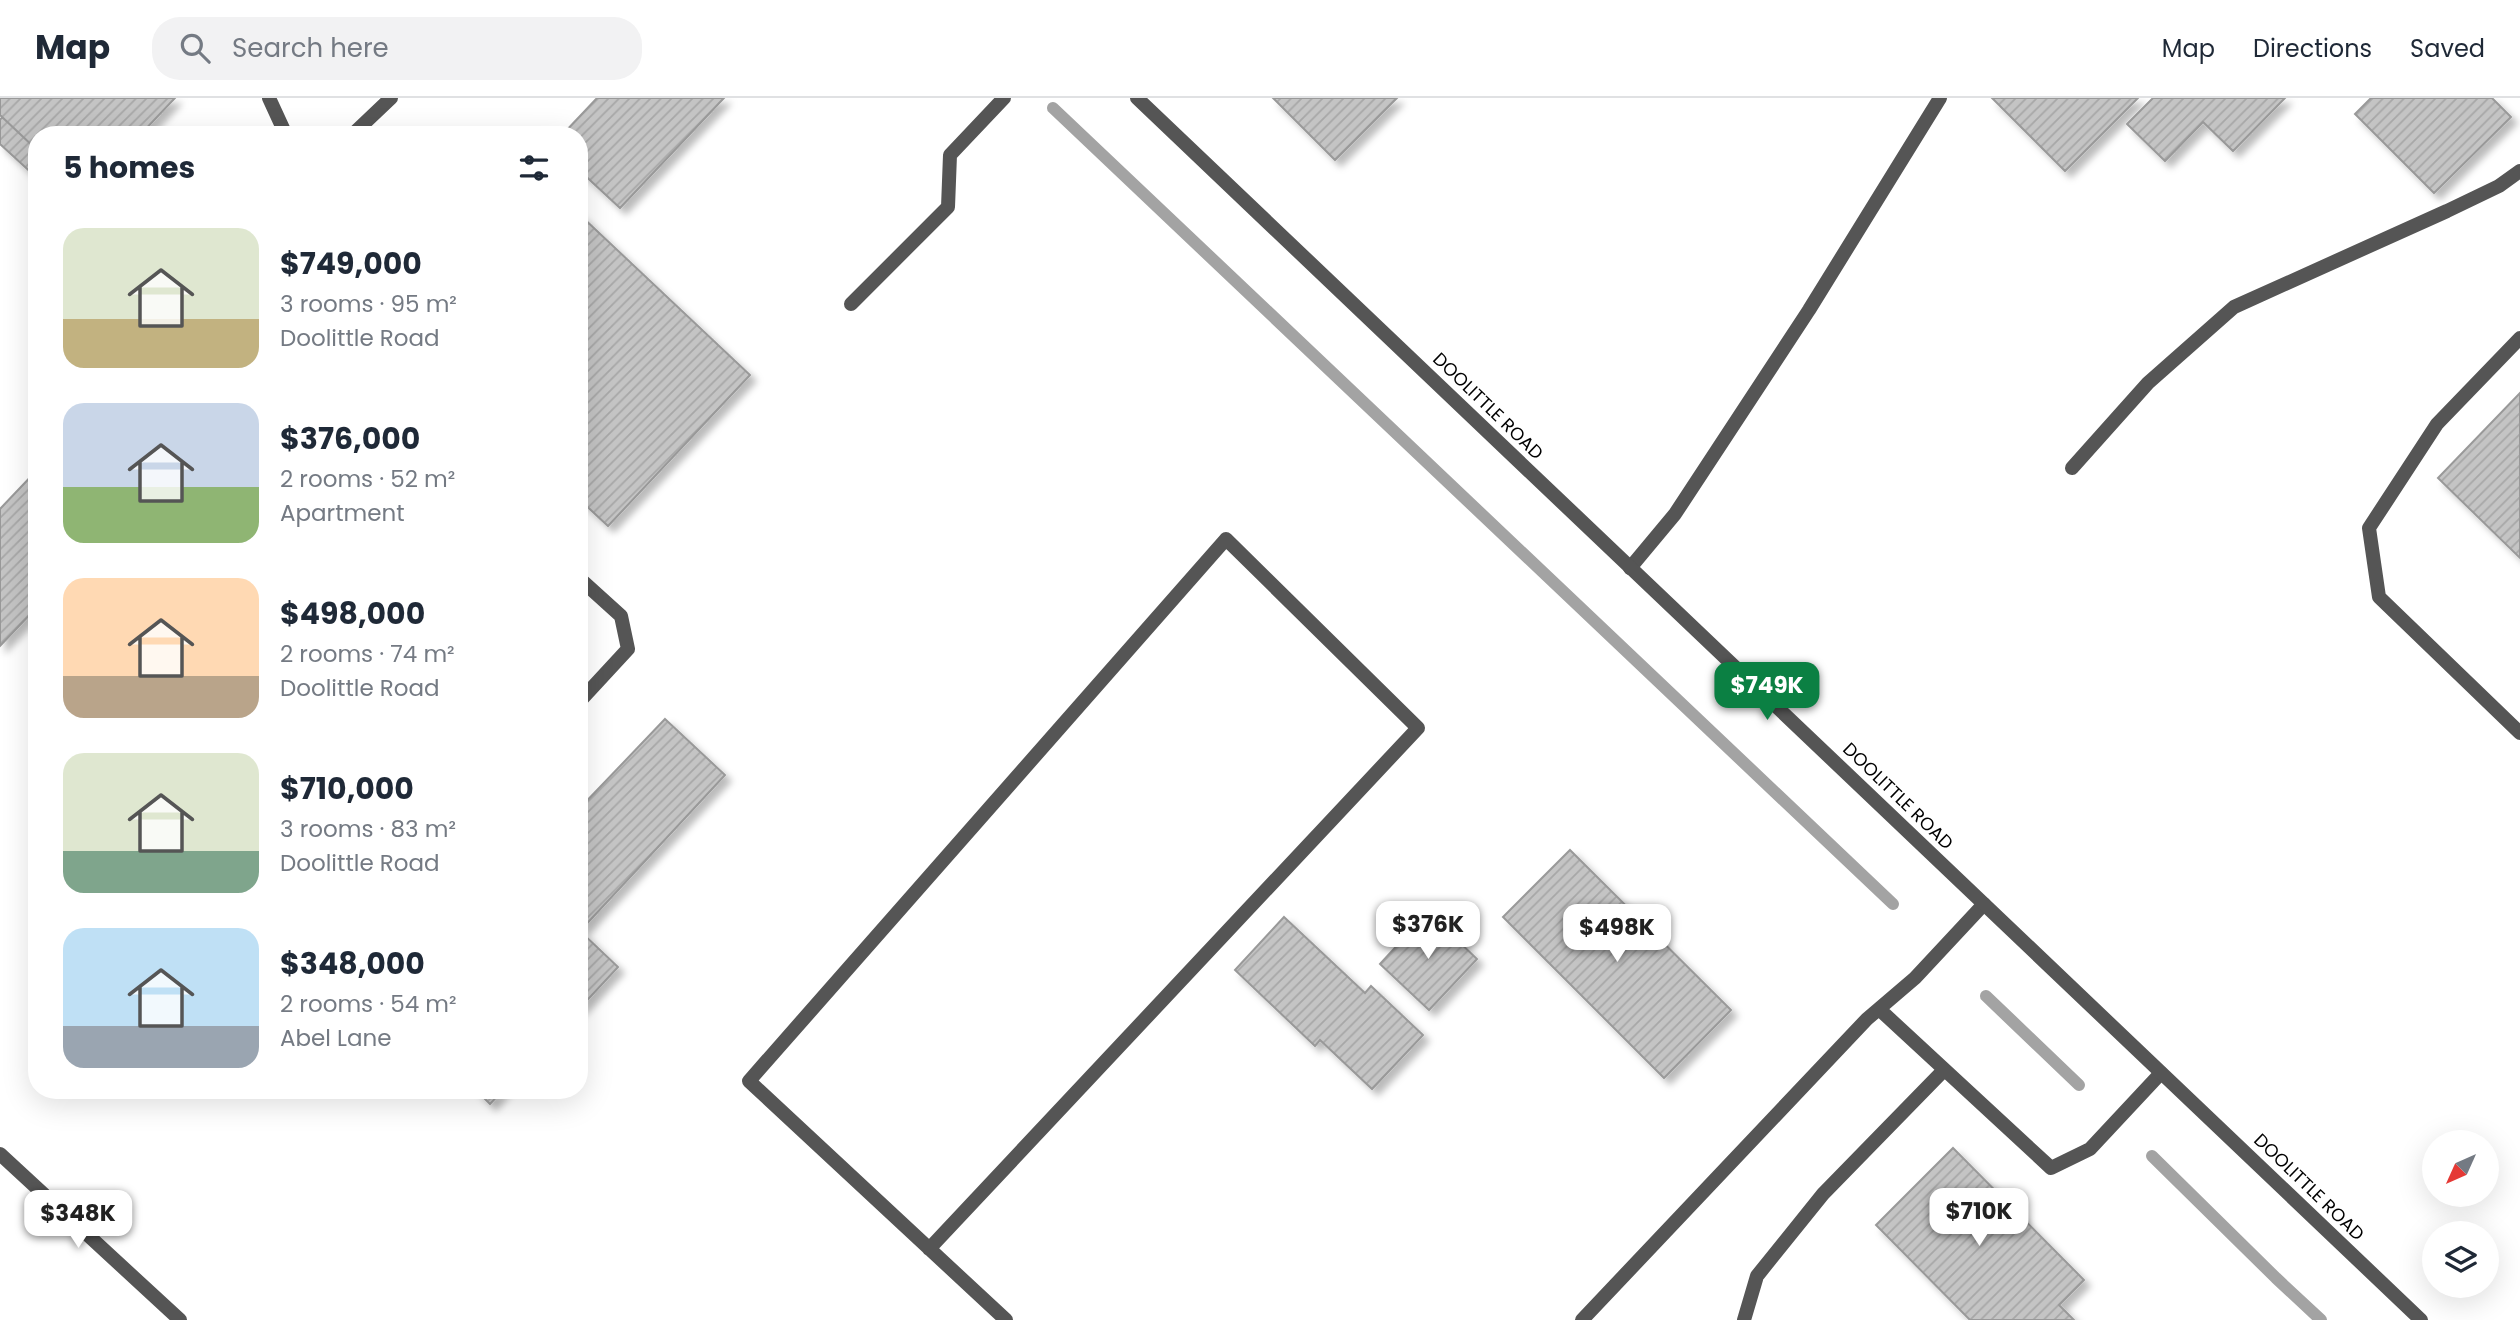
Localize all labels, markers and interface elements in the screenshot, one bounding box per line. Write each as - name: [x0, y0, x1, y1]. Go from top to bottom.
- search box: [152, 17, 642, 80]
- text: Map: [35, 24, 110, 71]
- icon: search: [176, 29, 214, 67]
- text: Search here: [232, 30, 389, 66]
- text: Map: [2162, 32, 2215, 65]
- text: Directions: [2253, 32, 2372, 65]
- text: Saved: [2410, 32, 2485, 65]
- text: 5 homes: [63, 146, 195, 189]
- icon: filters: [515, 149, 553, 187]
- text: $749,000: [280, 242, 422, 285]
- icon: home: [119, 256, 203, 340]
- text: 3 rooms · 95 m²: [280, 288, 457, 320]
- text: Doolittle Road: [280, 322, 440, 354]
- street label: DOOLITTLE ROAD: [1428, 346, 1549, 465]
- text: $376,000: [280, 417, 420, 460]
- icon: home: [119, 431, 203, 515]
- text: 2 rooms · 52 m²: [280, 463, 455, 495]
- text: Apartment: [280, 497, 405, 529]
- text: $498,000: [280, 592, 425, 635]
- icon: home: [119, 606, 203, 690]
- text: 2 rooms · 74 m²: [280, 638, 455, 670]
- pin: $749K: [1718, 662, 1816, 722]
- text: $749K: [1730, 669, 1804, 701]
- text: Doolittle Road: [280, 672, 440, 704]
- street label: DOOLITTLE ROAD: [1838, 736, 1959, 855]
- text: $710,000: [280, 767, 414, 810]
- icon: home: [119, 781, 203, 865]
- text: 3 rooms · 83 m²: [280, 813, 456, 845]
- text: Doolittle Road: [280, 847, 440, 879]
- pin: $376K: [1379, 902, 1477, 961]
- pin: $498K: [1568, 904, 1666, 964]
- text: $376K: [1392, 908, 1464, 940]
- text: $498K: [1579, 911, 1655, 943]
- text: $348,000: [280, 942, 425, 985]
- icon: home: [119, 956, 203, 1040]
- text: 2 rooms · 54 m²: [280, 988, 457, 1020]
- text: Abel Lane: [280, 1022, 392, 1054]
- street label: DOOLITTLE ROAD: [2249, 1127, 2370, 1246]
- north arrow: [2422, 1130, 2499, 1208]
- map controls: [2422, 1130, 2499, 1298]
- pin: $710K: [1930, 1188, 2028, 1248]
- pin: $348K: [29, 1190, 127, 1250]
- text: $710K: [1945, 1195, 2013, 1227]
- text: $348K: [40, 1197, 116, 1229]
- button: layers: [2422, 1221, 2499, 1298]

